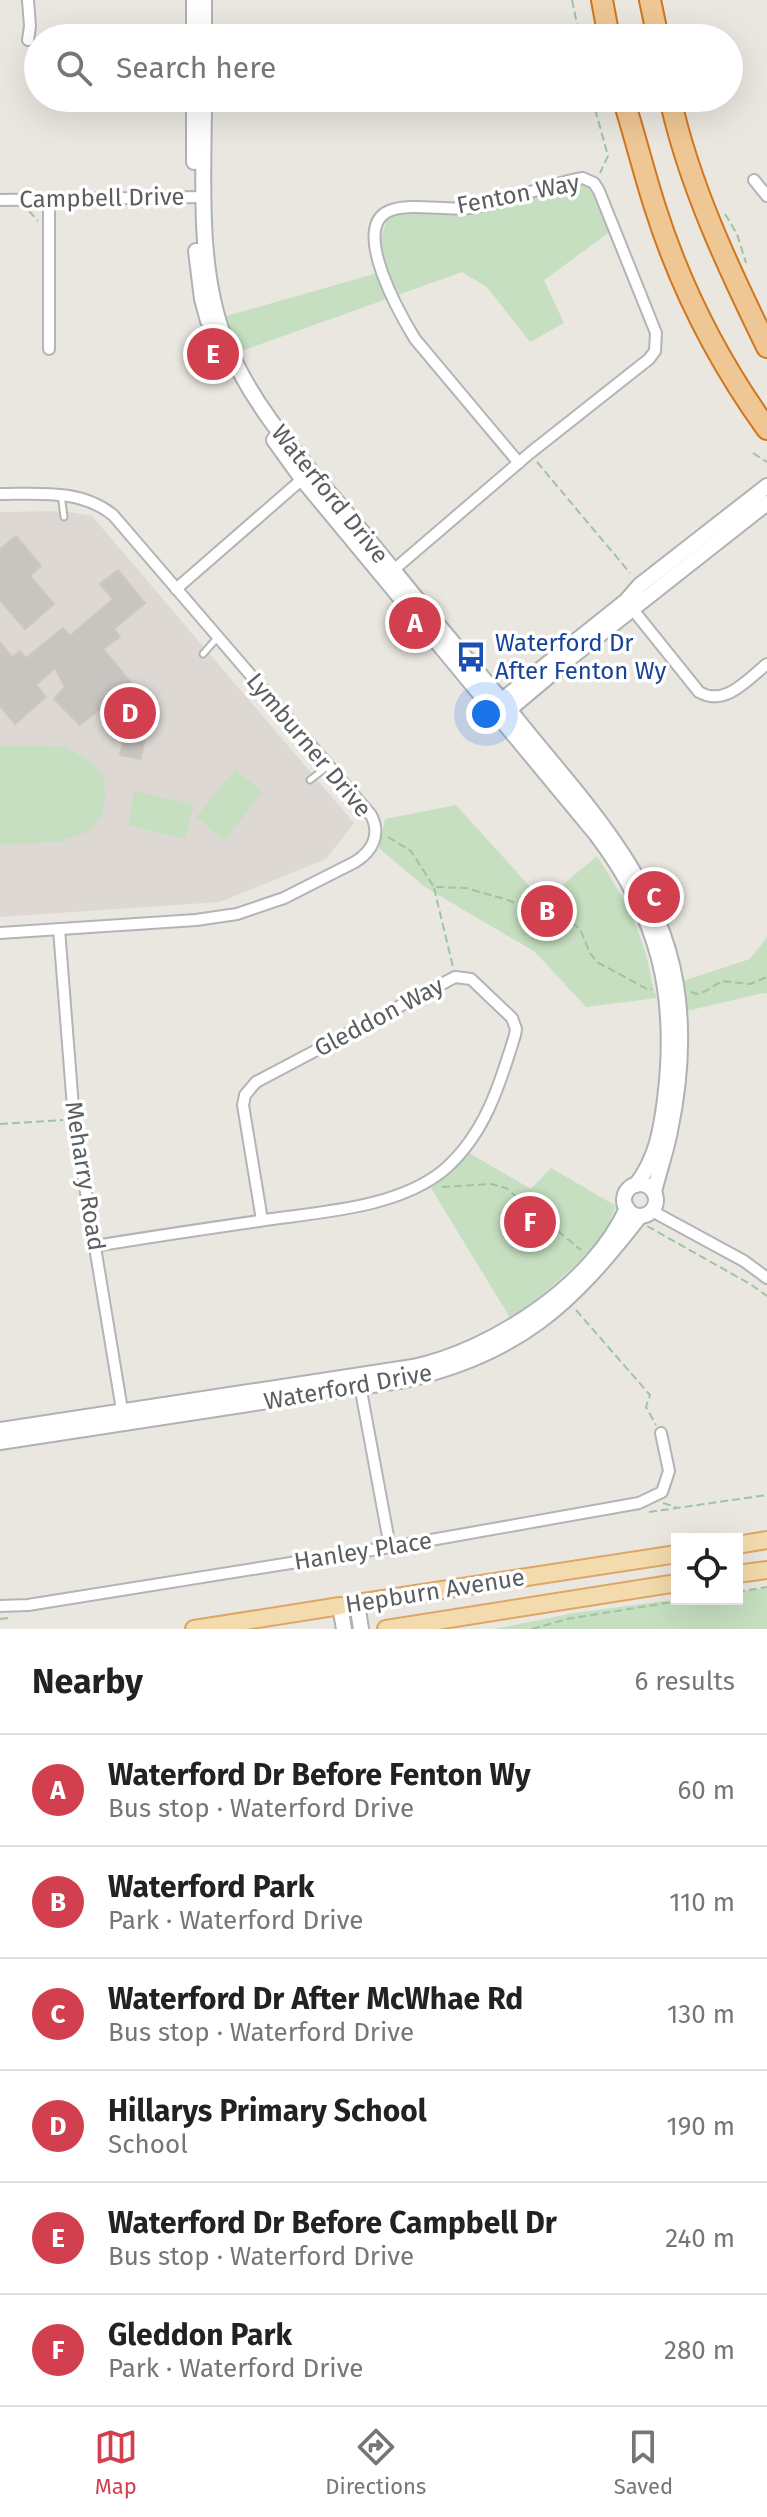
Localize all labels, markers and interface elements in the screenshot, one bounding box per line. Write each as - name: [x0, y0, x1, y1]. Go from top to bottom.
- search box: [24, 24, 743, 112]
- icon: search: [52, 46, 96, 90]
- text: Search here: [116, 50, 276, 86]
- street label: Fenton Way: [454, 168, 582, 220]
- street label: Campbell Drive: [19, 183, 185, 213]
- pin: E: [187, 324, 239, 384]
- street label: Waterford Drive: [266, 419, 394, 569]
- pin: A: [389, 593, 441, 653]
- place label: Waterford Dr After Fenton Wy: [495, 629, 666, 685]
- bus stop icon: Waterford Dr After Fenton Wy: [454, 640, 488, 674]
- street label: Lymburner Drive: [241, 667, 377, 823]
- pin: D: [104, 683, 156, 743]
- your location: [466, 694, 506, 734]
- pin: C: [628, 867, 680, 927]
- pin: B: [521, 881, 573, 941]
- street label: Gleddon Way: [310, 971, 448, 1063]
- street label: Meharry Road: [59, 1099, 111, 1253]
- pin: F: [504, 1192, 556, 1252]
- street label: Waterford Drive: [262, 1358, 434, 1416]
- street label: Hanley Place: [292, 1526, 434, 1576]
- map controls: [671, 1533, 743, 1605]
- button: locate: [671, 1533, 743, 1605]
- street label: Hepburn Avenue: [343, 1563, 527, 1619]
- text: Nearby: [32, 1661, 143, 1702]
- text: 6 results: [634, 1666, 735, 1697]
- text: Waterford Dr Before Fenton Wy: [108, 1757, 531, 1793]
- text: A: [50, 1775, 66, 1806]
- text: 60 m: [677, 1775, 735, 1806]
- text: Bus stop · Waterford Drive: [108, 1793, 414, 1824]
- text: Waterford Park: [108, 1869, 314, 1905]
- text: B: [50, 1887, 66, 1918]
- text: 110 m: [669, 1887, 735, 1918]
- text: Park · Waterford Drive: [108, 1905, 364, 1936]
- text: Waterford Dr After McWhae Rd: [108, 1981, 523, 2017]
- text: C: [51, 1999, 65, 2030]
- text: 130 m: [667, 1999, 735, 2030]
- text: Bus stop · Waterford Drive: [108, 2017, 414, 2048]
- text: Hillarys Primary School: [108, 2093, 427, 2129]
- text: D: [50, 2111, 66, 2142]
- text: 190 m: [666, 2111, 735, 2142]
- text: School: [108, 2129, 188, 2160]
- text: Waterford Dr Before Campbell Dr: [108, 2205, 557, 2241]
- text: E: [51, 2223, 65, 2254]
- text: 240 m: [665, 2223, 735, 2254]
- text: Bus stop · Waterford Drive: [108, 2241, 414, 2272]
- text: Gleddon Park: [108, 2317, 292, 2353]
- text: F: [52, 2335, 64, 2366]
- text: 280 m: [664, 2335, 735, 2366]
- text: Park · Waterford Drive: [108, 2353, 364, 2384]
- tab: Map: [94, 2425, 138, 2500]
- tab: Directions: [325, 2425, 426, 2500]
- tab: Saved: [614, 2425, 673, 2500]

